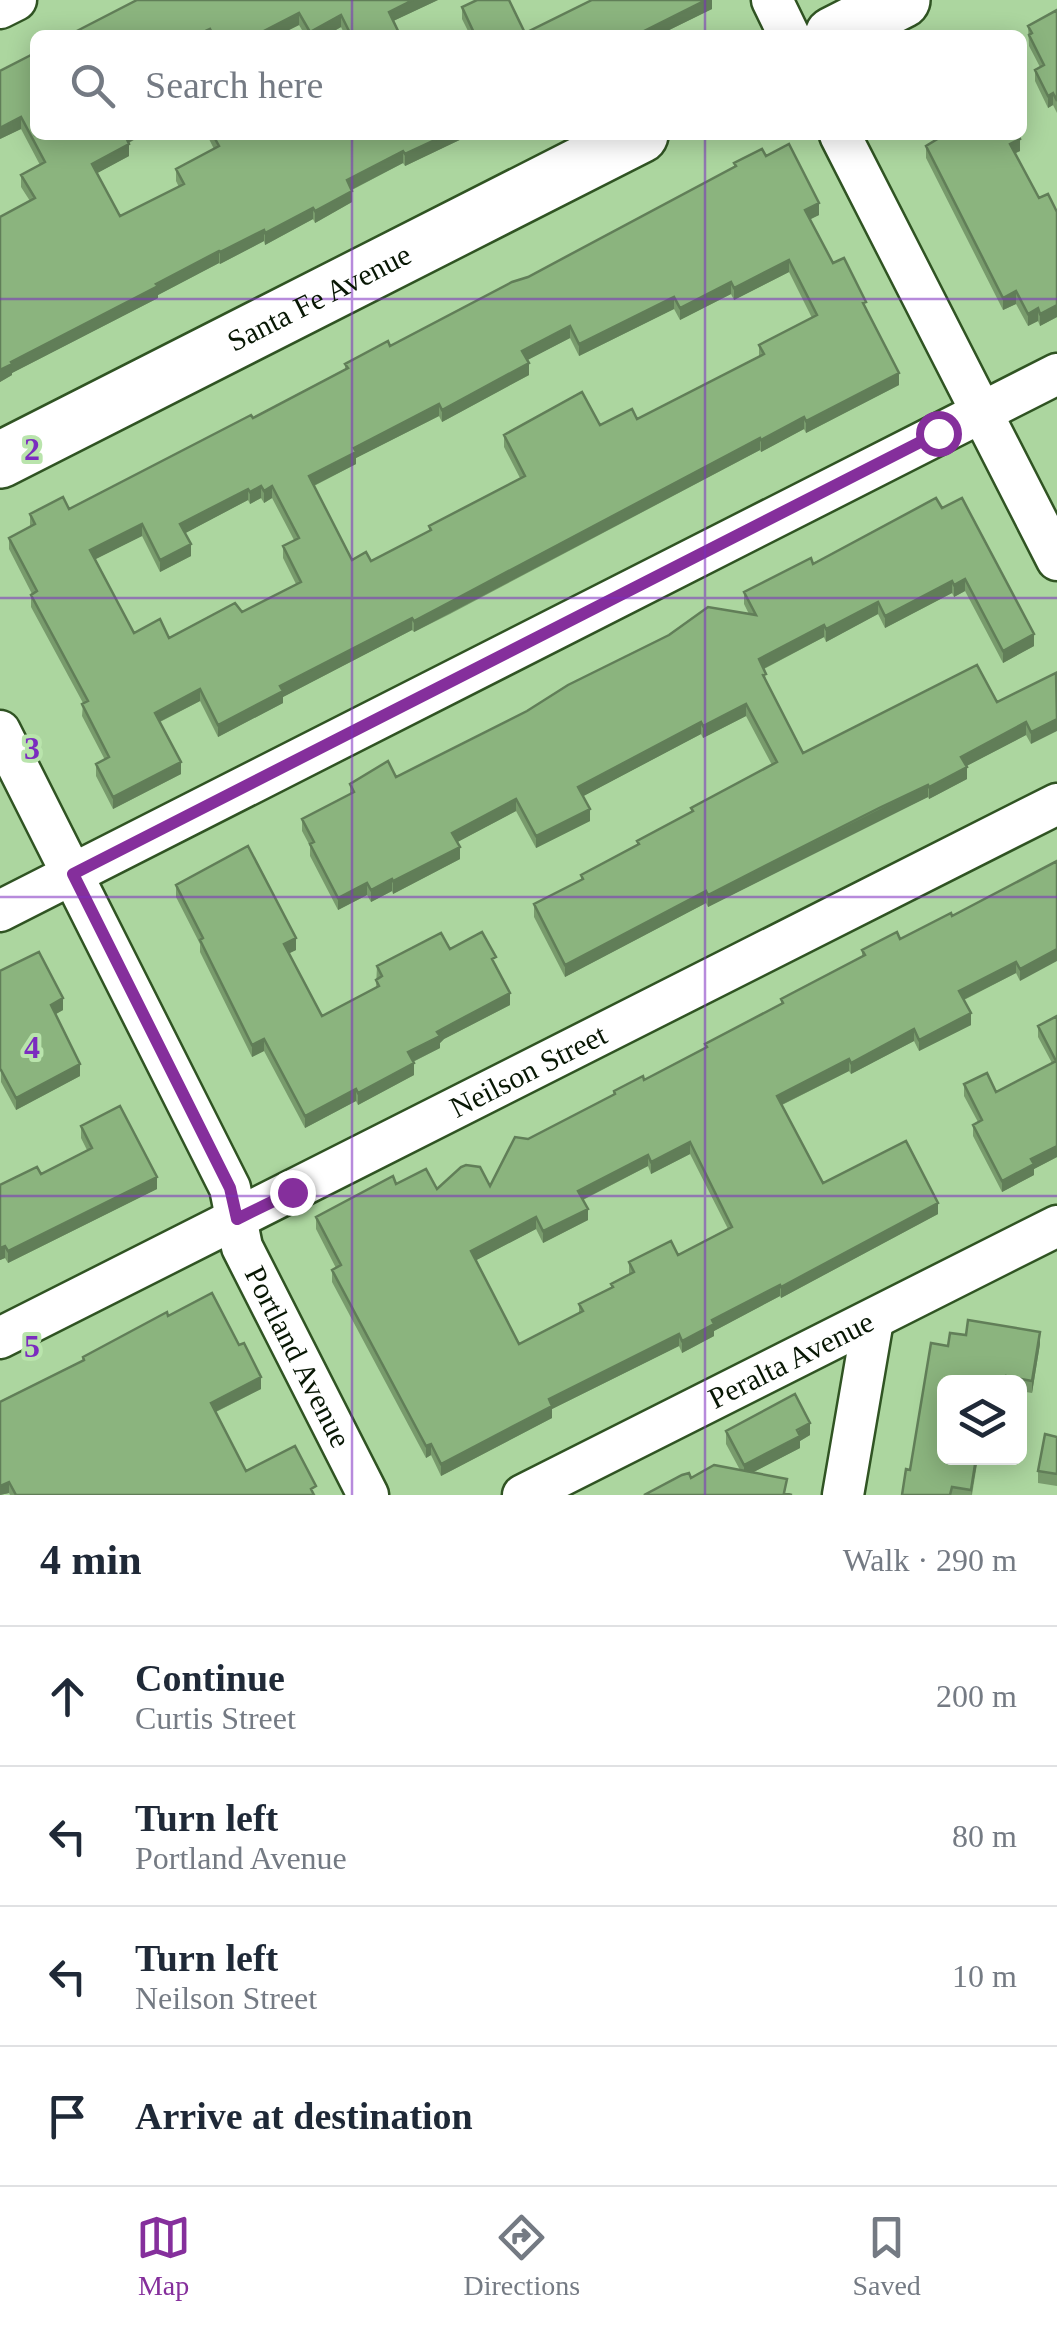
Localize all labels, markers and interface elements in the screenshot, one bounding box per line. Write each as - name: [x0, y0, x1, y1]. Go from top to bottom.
- search box: [30, 30, 1027, 140]
- icon: search: [65, 58, 120, 113]
- text: Search here: [145, 64, 323, 106]
- street label: Santa Fe Avenue: [222, 237, 416, 358]
- route start: [916, 411, 962, 457]
- text: 2: [24, 431, 40, 467]
- text: 3: [24, 730, 40, 766]
- street label: Neilson Street: [444, 1017, 612, 1124]
- text: 4: [24, 1029, 40, 1065]
- route end: [270, 1170, 316, 1216]
- street label: Portland Avenue: [239, 1261, 358, 1453]
- street label: Peralta Avenue: [703, 1304, 879, 1415]
- text: 5: [24, 1328, 40, 1364]
- map controls: [937, 1375, 1027, 1465]
- button: layers: [937, 1375, 1027, 1465]
- text: 4 min: [40, 1537, 142, 1583]
- text: Walk · 290 m: [843, 1542, 1017, 1578]
- text: Continue: [135, 1657, 285, 1699]
- icon: ahead: [40, 1669, 95, 1724]
- text: 200 m: [936, 1678, 1017, 1714]
- text: Curtis Street: [135, 1700, 296, 1736]
- text: Turn left: [135, 1797, 278, 1839]
- icon: left: [40, 1809, 95, 1864]
- text: 80 m: [952, 1818, 1017, 1854]
- text: Portland Avenue: [135, 1840, 347, 1876]
- text: Turn left: [135, 1937, 278, 1979]
- icon: left: [40, 1949, 95, 2004]
- text: 10 m: [952, 1958, 1017, 1994]
- text: Neilson Street: [135, 1980, 317, 2016]
- icon: arrive: [40, 2089, 95, 2144]
- text: Arrive at destination: [135, 2095, 473, 2137]
- tab: Map: [136, 2210, 191, 2302]
- tab: Directions: [463, 2210, 580, 2302]
- tab: Saved: [852, 2210, 921, 2302]

